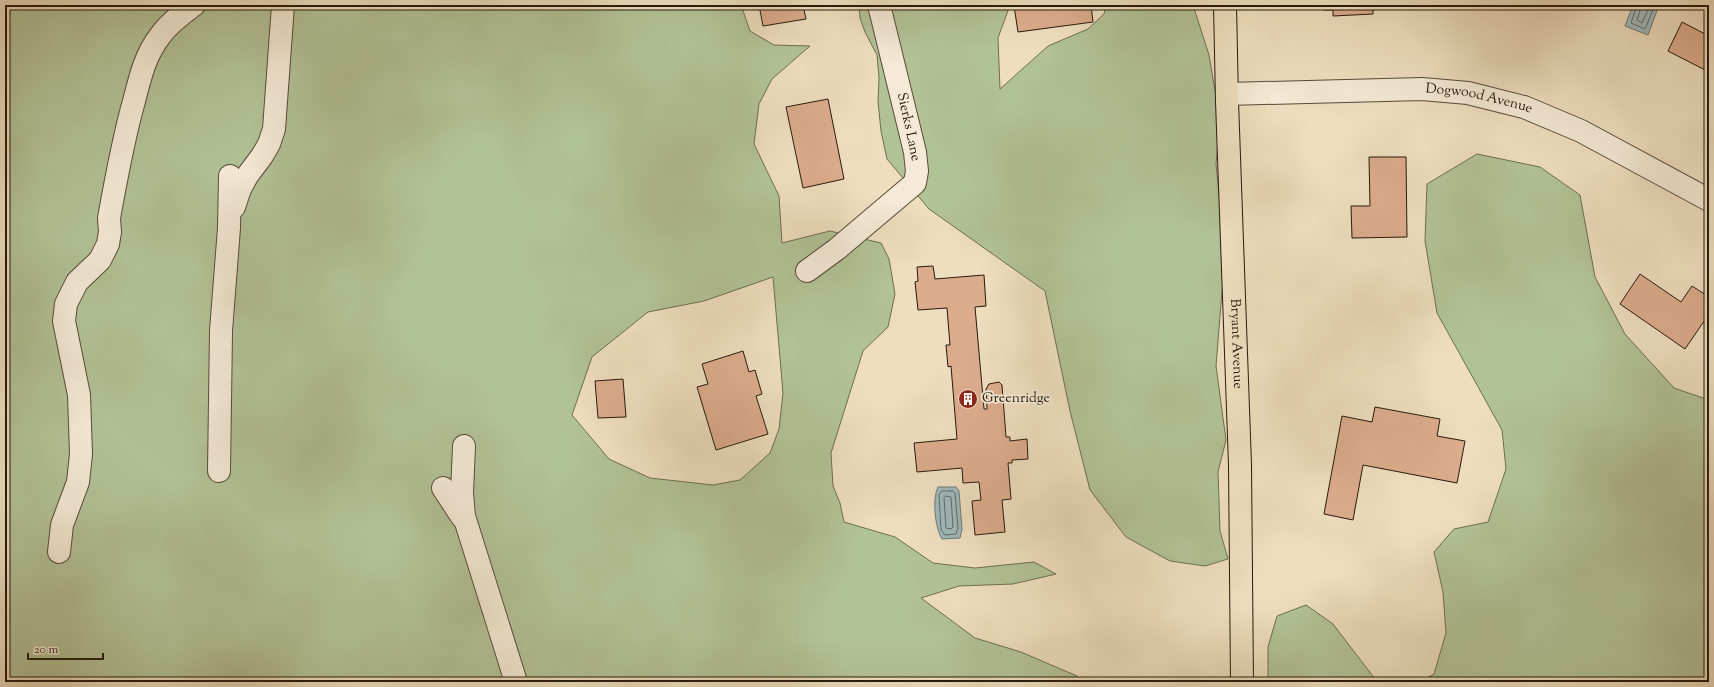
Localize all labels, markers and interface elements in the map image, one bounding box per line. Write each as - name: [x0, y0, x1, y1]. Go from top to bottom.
- street label: Dogwood Avenue: [1425, 79, 1536, 119]
- street label: Sierks Lane: [891, 91, 925, 163]
- street label: Bryant Avenue: [1224, 298, 1247, 389]
- building icon: Greenridge: [957, 388, 979, 410]
- place label: Greenridge: [982, 389, 1050, 409]
- scale bar: [28, 635, 103, 661]
- text: 20 m: [34, 641, 59, 659]

